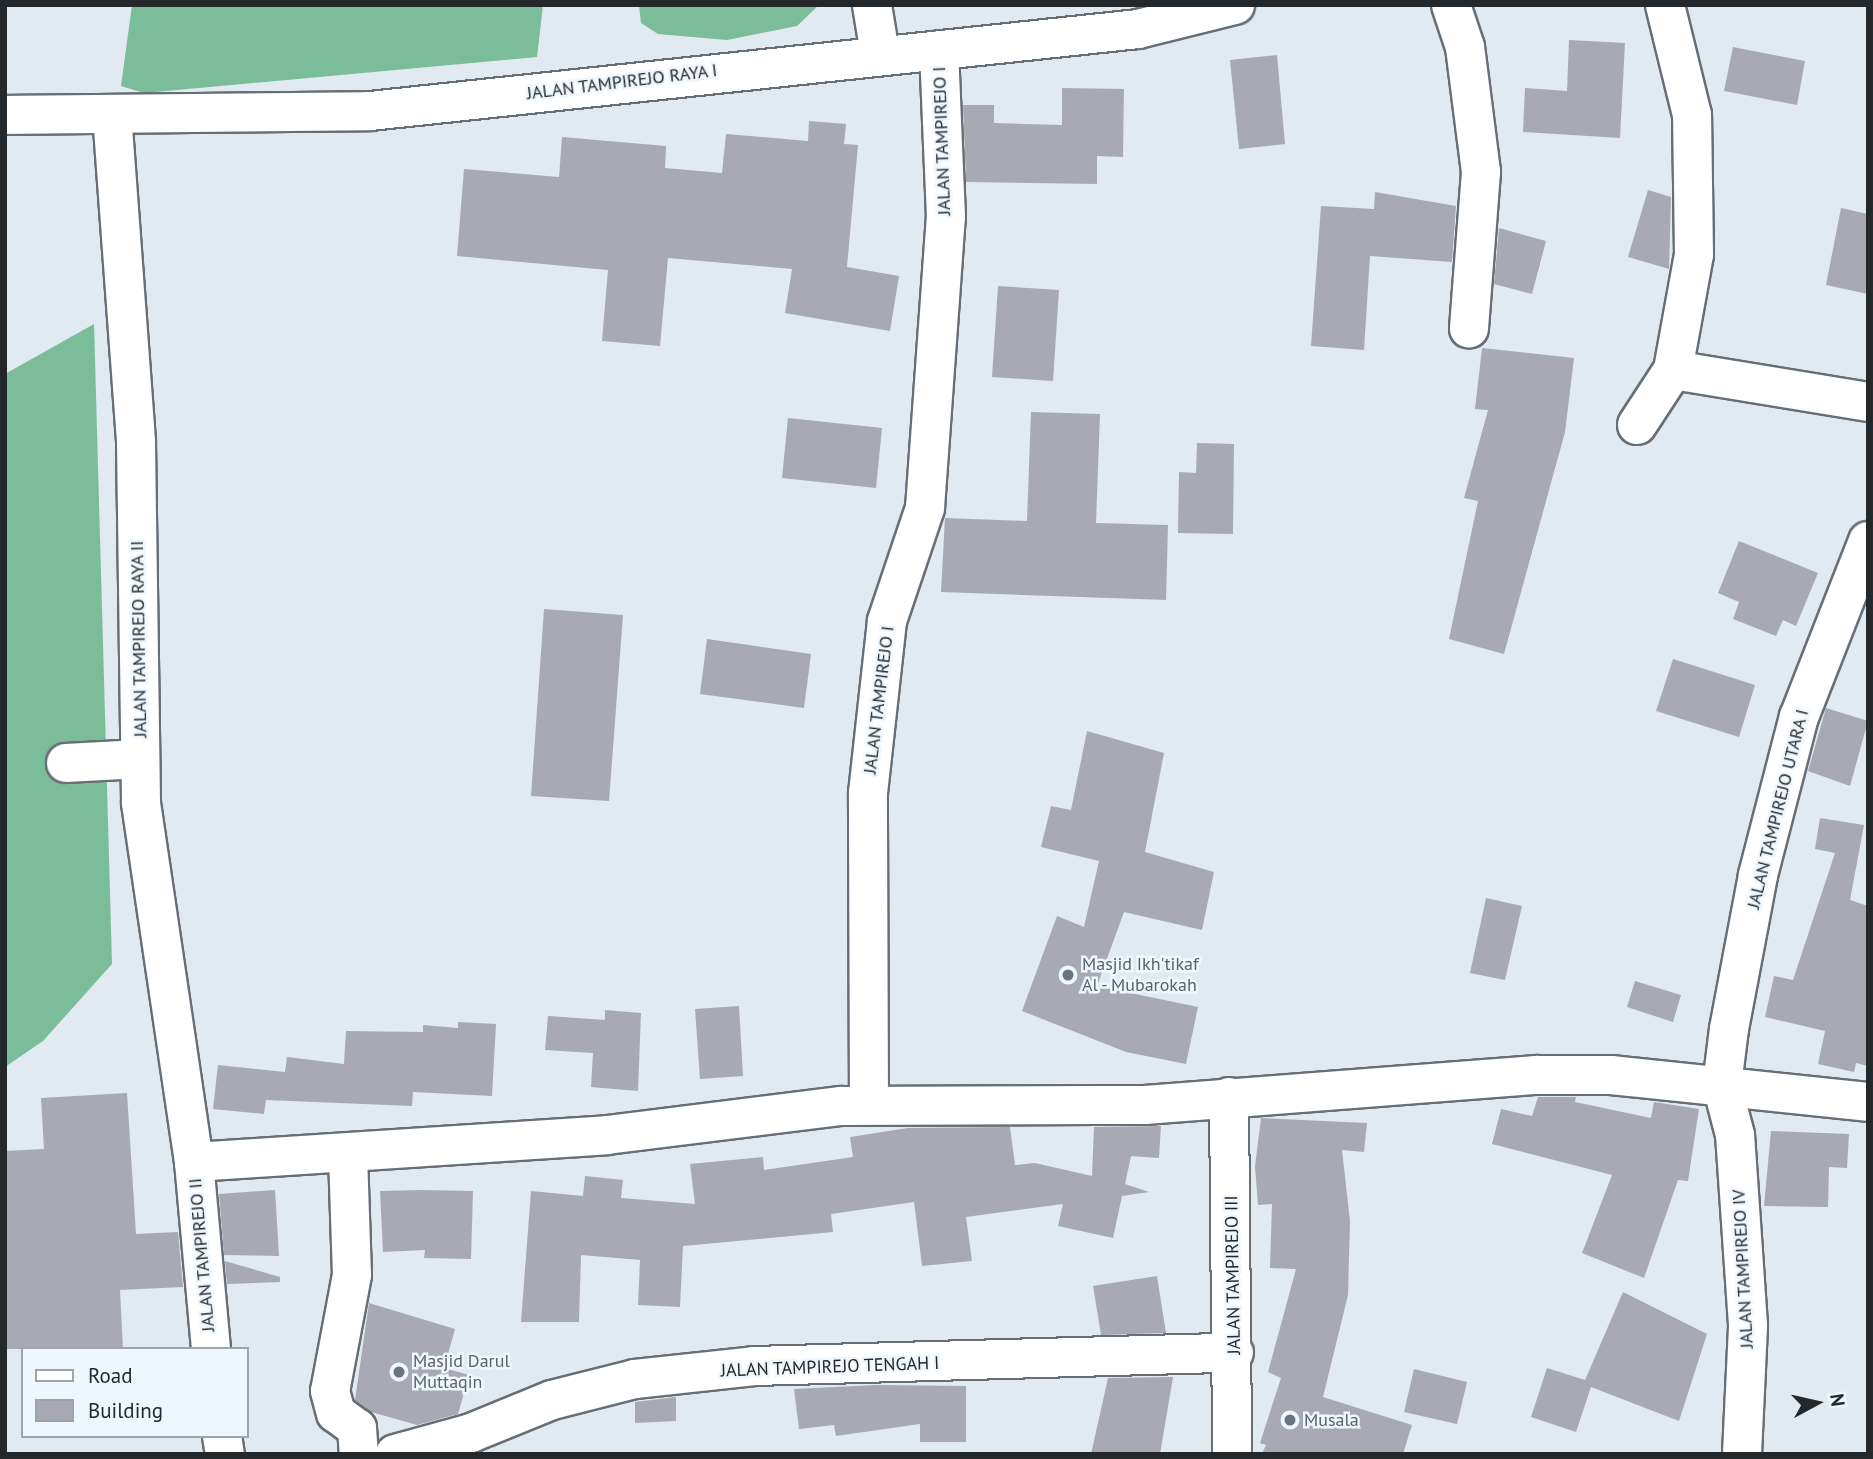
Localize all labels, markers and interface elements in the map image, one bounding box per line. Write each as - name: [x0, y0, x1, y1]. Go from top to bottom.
- street label: JALAN TAMPIREJO RAYA I: [525, 60, 719, 104]
- street label: JALAN TAMPIREJO I: [929, 66, 955, 216]
- street label: JALAN TAMPIREJO RAYA II: [126, 540, 152, 738]
- street label: JALAN TAMPIREJO I: [859, 625, 899, 775]
- street label: JALAN TAMPIREJO UTARA I: [1743, 706, 1813, 912]
- place label: Masjid Ikh'tikaf Al - Mubarokah: [1082, 954, 1200, 996]
- marker: Masjid Ikh'tikaf Al - Mubarokah: [1060, 967, 1076, 983]
- street label: JALAN TAMPIREJO II: [185, 1177, 219, 1333]
- street label: JALAN TAMPIREJO IV: [1728, 1189, 1758, 1349]
- street label: JALAN TAMPIREJO III: [1221, 1195, 1245, 1355]
- legend: [21, 1347, 248, 1438]
- place label: Masjid Darul Muttaqin: [413, 1351, 510, 1394]
- street label: JALAN TAMPIREJO TENGAH I: [720, 1352, 940, 1382]
- text: Road: [88, 1362, 132, 1389]
- marker: Masjid Darul Muttaqin: [391, 1364, 407, 1380]
- north arrow: [1782, 1368, 1852, 1438]
- text: N: [1825, 1392, 1851, 1408]
- text: Building: [88, 1397, 163, 1424]
- place label: Musala: [1304, 1409, 1359, 1431]
- marker: Musala: [1282, 1412, 1298, 1428]

